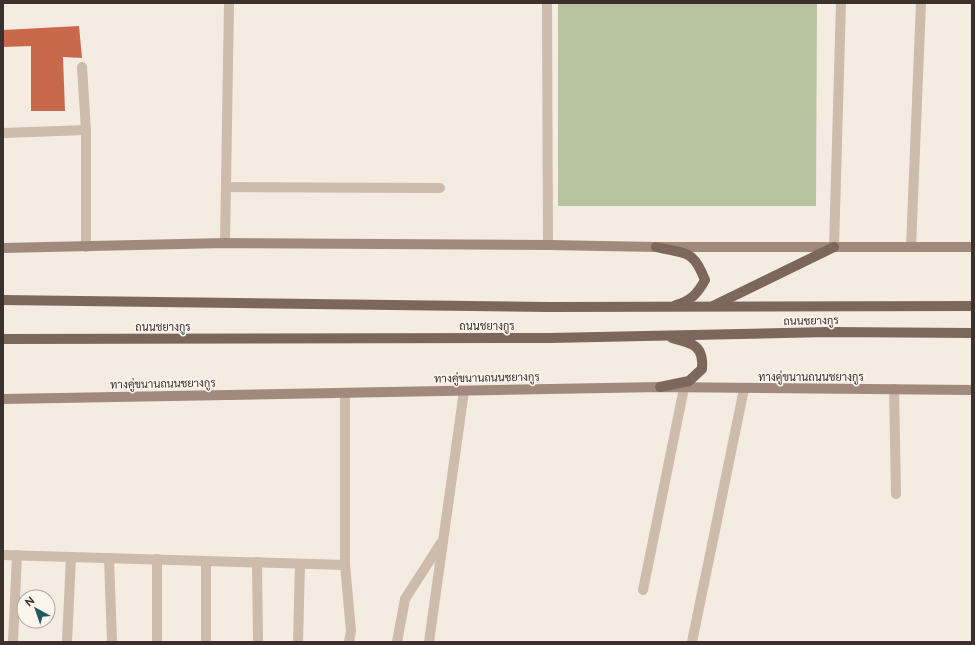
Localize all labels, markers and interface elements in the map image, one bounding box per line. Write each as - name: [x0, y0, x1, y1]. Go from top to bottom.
- street label: ถนนชยางกูร: [783, 314, 839, 329]
- street label: ถนนชยางกูร: [459, 320, 515, 334]
- street label: ถนนชยางกูร: [135, 321, 191, 335]
- street label: ทางคู่ขนานถนนชยางกูร: [434, 370, 540, 386]
- street label: ทางคู่ขนานถนนชยางกูร: [758, 370, 864, 385]
- street label: ทางคู่ขนานถนนชยางกูร: [110, 376, 216, 392]
- north arrow: [16, 589, 56, 629]
- text: N: [22, 594, 37, 609]

